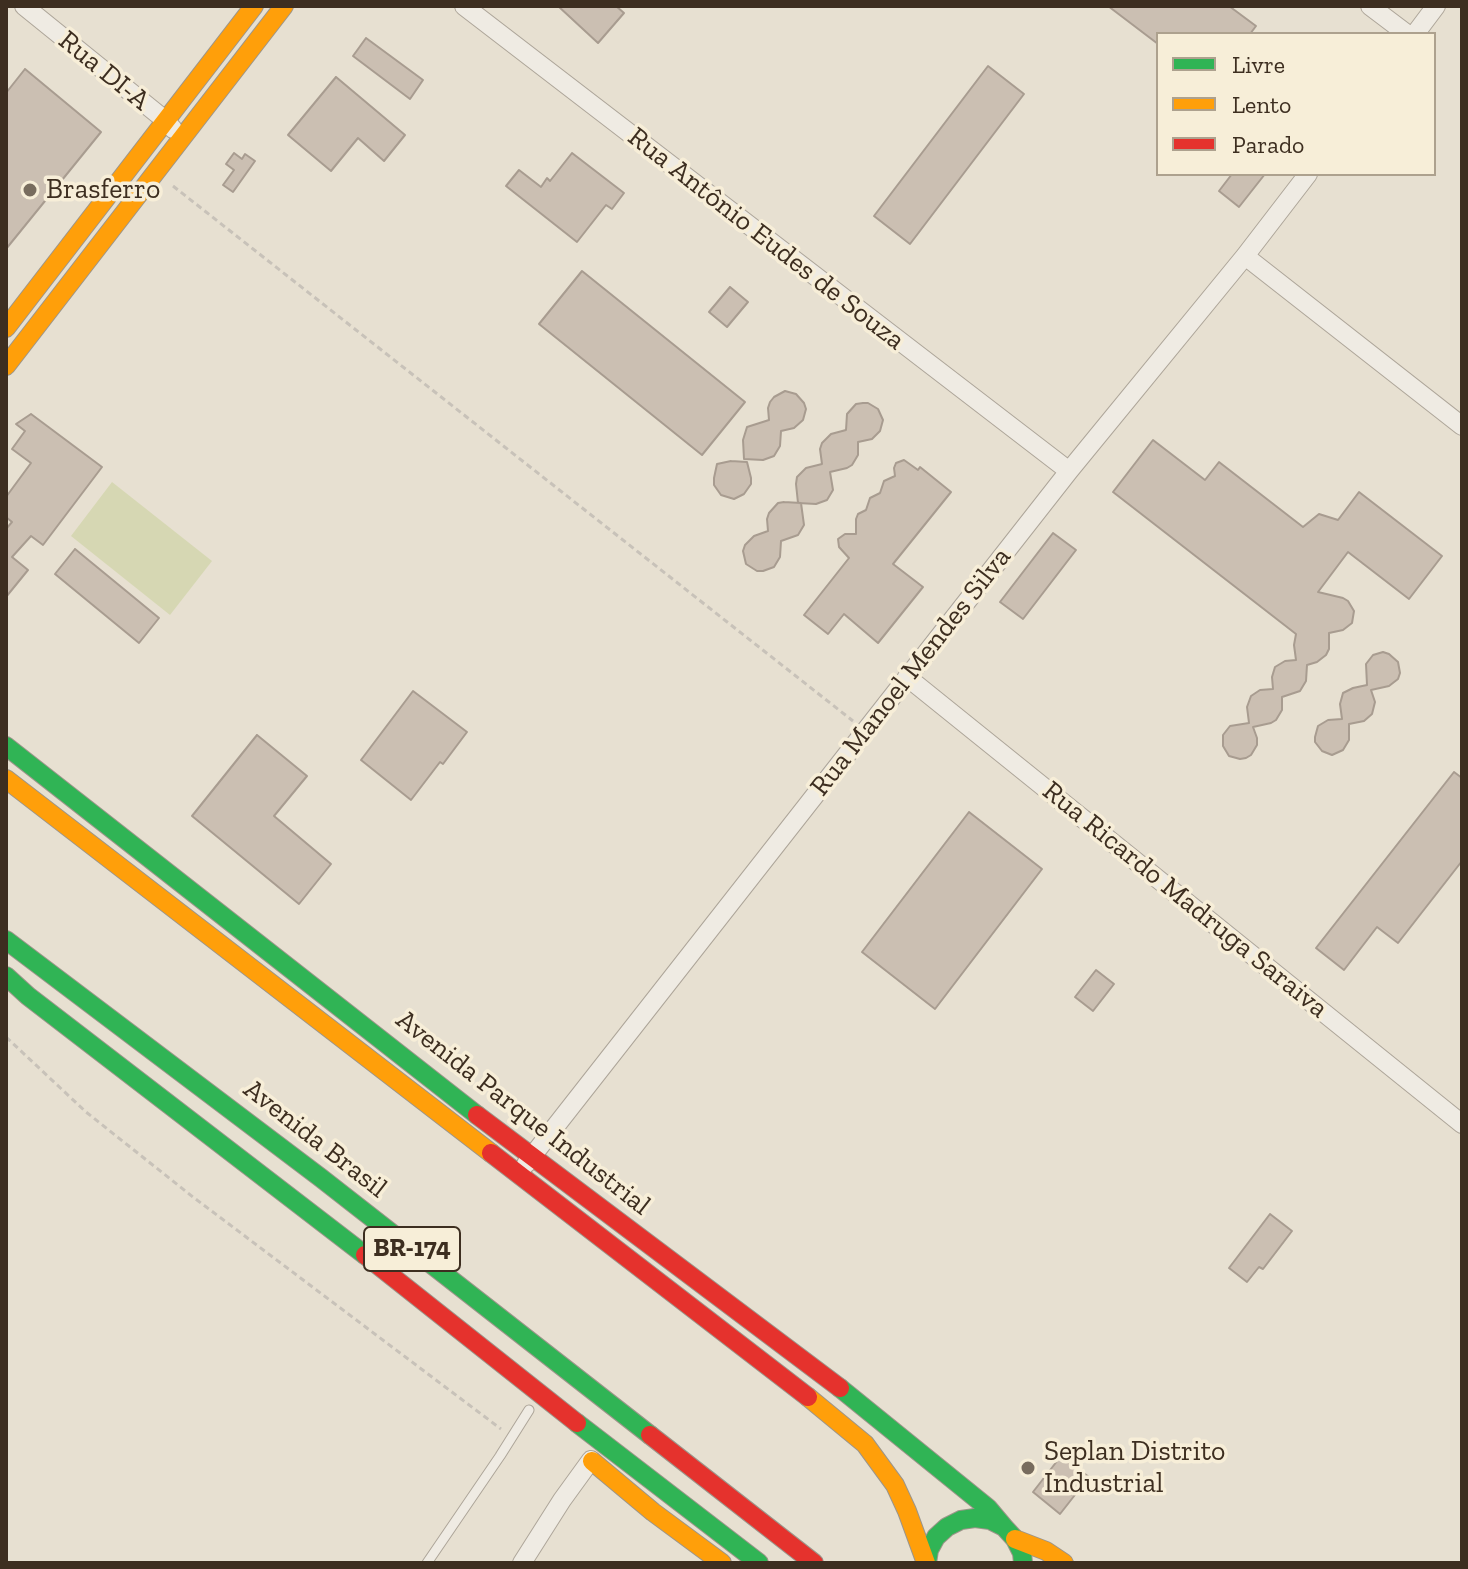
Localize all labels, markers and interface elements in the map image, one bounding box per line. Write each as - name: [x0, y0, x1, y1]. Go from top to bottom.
- street label: Rua DI-A: [52, 24, 156, 118]
- legend: [1156, 32, 1436, 176]
- text: Livre: [1232, 50, 1285, 79]
- text: Lento: [1232, 90, 1291, 119]
- street label: Rua Antônio Eudes de Souza: [621, 120, 911, 358]
- text: Parado: [1232, 130, 1304, 159]
- place label: Brasferro: [46, 173, 160, 207]
- marker: Brasferro: [21, 181, 39, 199]
- street label: Rua Manoel Mendes Silva: [804, 541, 1018, 803]
- street label: Rua Ricardo Madruga Saraiva: [1036, 775, 1334, 1025]
- street label: Avenida Parque Industrial: [389, 1003, 657, 1223]
- street label: Avenida Brasil: [237, 1073, 393, 1205]
- road number: BR-174: [364, 1227, 460, 1271]
- place label: Seplan Distrito Industrial: [1044, 1435, 1225, 1501]
- marker: Seplan Distrito Industrial: [1019, 1459, 1037, 1477]

